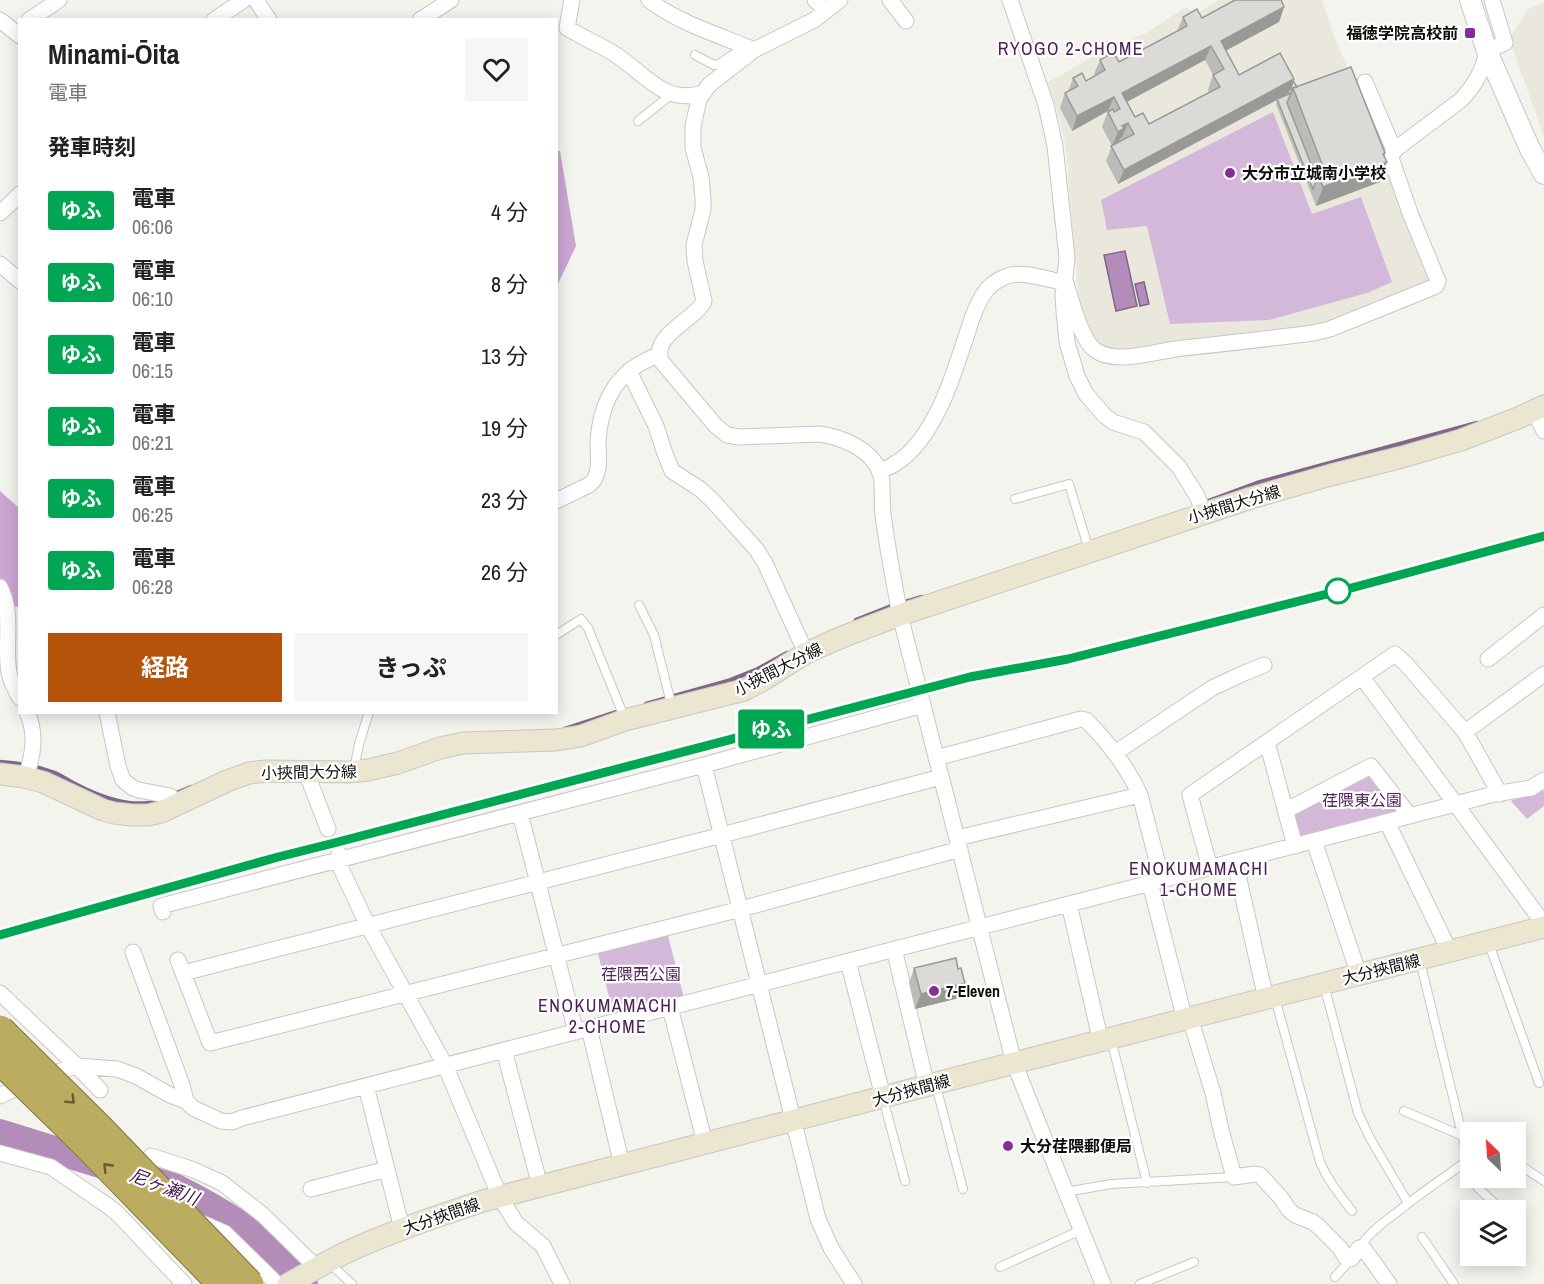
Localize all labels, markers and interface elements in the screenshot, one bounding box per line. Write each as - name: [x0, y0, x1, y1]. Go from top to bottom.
- place label: 福徳学院高校前: [1346, 22, 1458, 44]
- marker: 福徳学院高校前: [1463, 26, 1477, 40]
- text: Minami-Ōita: [48, 35, 179, 73]
- district label: RYOGO 2-CHOME: [998, 36, 1144, 61]
- button: heart: [465, 38, 528, 101]
- text: 電車: [48, 79, 88, 106]
- text: 発車時刻: [48, 132, 136, 162]
- place label: 大分市立城南小学校: [1242, 162, 1386, 184]
- marker: 大分市立城南小学校: [1223, 166, 1237, 180]
- text: 電車: [132, 183, 176, 213]
- text: ゆふ: [60, 196, 102, 225]
- text: 4 分: [491, 197, 528, 227]
- text: 06:06: [132, 213, 173, 240]
- text: 電車: [132, 255, 176, 285]
- text: ゆふ: [60, 268, 102, 297]
- text: 8 分: [491, 269, 528, 299]
- text: 06:10: [132, 285, 173, 312]
- text: 電車: [132, 327, 176, 357]
- text: ゆふ: [60, 340, 102, 369]
- text: 13 分: [481, 341, 528, 371]
- text: 06:15: [132, 357, 173, 384]
- text: 電車: [132, 399, 176, 429]
- text: ゆふ: [60, 412, 102, 441]
- text: 19 分: [481, 413, 528, 443]
- text: 06:21: [132, 429, 173, 456]
- text: 電車: [132, 471, 176, 501]
- street label: 小挾間大分線: [1185, 479, 1283, 529]
- text: ゆふ: [60, 484, 102, 513]
- text: 23 分: [481, 485, 528, 515]
- text: 06:25: [132, 501, 173, 528]
- text: 電車: [132, 543, 176, 573]
- text: ゆふ: [60, 556, 102, 585]
- text: 26 分: [481, 557, 528, 587]
- text: 06:28: [132, 573, 173, 600]
- unlabelled marker: [1325, 578, 1351, 604]
- button: 経路: [48, 633, 282, 702]
- button: きっぷ: [294, 633, 528, 702]
- street label: 小挾間大分線: [730, 637, 826, 701]
- line badge: ゆふ: [744, 710, 798, 748]
- text: ゆふ: [750, 715, 792, 744]
- street label: 小挾間大分線: [261, 760, 357, 784]
- park label: 荏隈東公園: [1322, 789, 1402, 811]
- district label: ENOKUMAMACHI 1-CHOME: [1129, 856, 1269, 902]
- street label: 大分挾間線: [1340, 949, 1422, 989]
- park label: 荏隈西公園: [601, 963, 681, 985]
- place label: 7-Eleven: [946, 980, 1000, 1002]
- marker: 7-Eleven: [927, 984, 941, 998]
- district label: ENOKUMAMACHI 2-CHOME: [538, 993, 678, 1039]
- street label: 大分挾間線: [870, 1069, 952, 1111]
- one-way arrow: [65, 1093, 75, 1104]
- north arrow: [1460, 1122, 1526, 1188]
- map controls: [1460, 1122, 1526, 1266]
- place label: 大分荏隈郵便局: [1020, 1135, 1132, 1157]
- marker: 大分荏隈郵便局: [1001, 1139, 1015, 1153]
- water label: 尼ヶ瀬川: [126, 1162, 204, 1212]
- one-way arrow: [103, 1163, 114, 1173]
- street label: 大分挾間線: [400, 1193, 482, 1239]
- button: layers: [1460, 1200, 1526, 1266]

